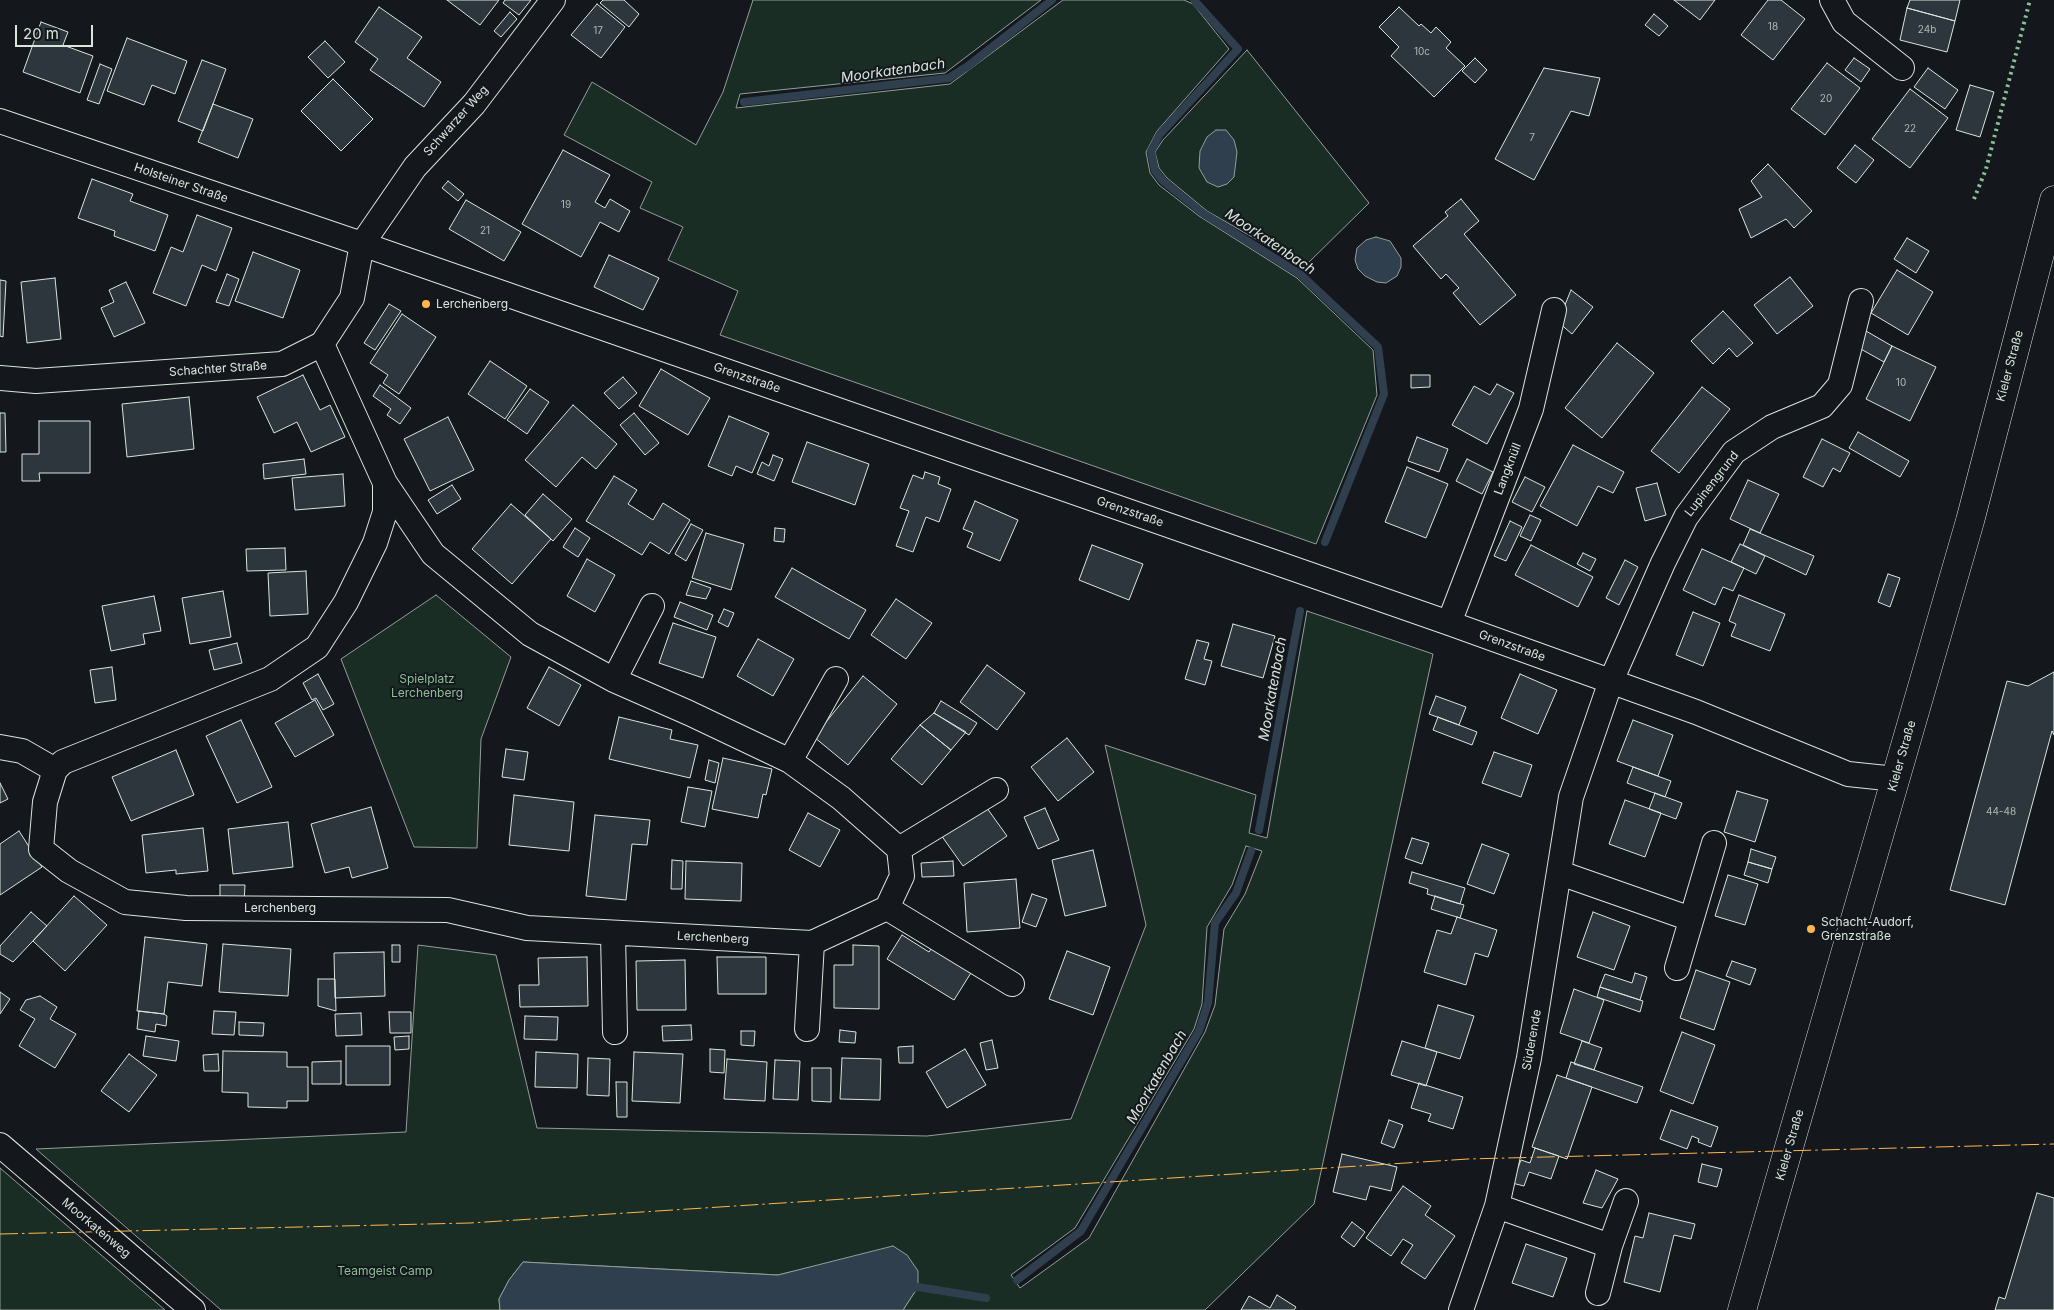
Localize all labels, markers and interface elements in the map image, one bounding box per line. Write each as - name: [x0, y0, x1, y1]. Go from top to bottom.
- scale bar: [18, 15, 95, 47]
- house number: 18: [1768, 21, 1778, 33]
- text: 20 m: [23, 24, 59, 43]
- house number: 24b: [1918, 24, 1936, 36]
- house number: 17: [593, 25, 603, 37]
- house number: 10c: [1414, 46, 1430, 58]
- water label: Moorkatenbach: [840, 55, 946, 87]
- street label: Schwarzer Weg: [421, 83, 491, 159]
- house number: 20: [1820, 93, 1832, 105]
- house number: 22: [1904, 123, 1916, 135]
- house number: 7: [1529, 132, 1535, 144]
- street label: Holsteiner Straße: [132, 160, 230, 206]
- house number: 19: [561, 199, 571, 211]
- water label: Moorkatenbach: [1222, 206, 1318, 278]
- house number: 21: [480, 225, 490, 237]
- place label: Lerchenberg: [436, 297, 508, 311]
- marker: Lerchenberg: [420, 298, 432, 310]
- street label: Kieler Straße: [1994, 329, 2026, 403]
- street label: Schachter Straße: [168, 358, 268, 380]
- street label: Grenzstraße: [712, 360, 782, 396]
- house number: 10: [1896, 377, 1906, 389]
- street label: Langknüll: [1492, 441, 1524, 497]
- street label: Lupinengrund: [1682, 449, 1742, 519]
- street label: Grenzstraße: [1095, 494, 1165, 530]
- street label: Grenzstraße: [1477, 627, 1547, 665]
- water label: Moorkatenbach: [1256, 636, 1290, 742]
- park label: Spielplatz Lerchenberg: [391, 672, 463, 700]
- street label: Kieler Straße: [1885, 719, 1919, 793]
- house number: 44-48: [1986, 806, 2016, 818]
- street label: Lerchenberg: [244, 901, 316, 915]
- place label: Schacht-Audorf, Grenzstraße: [1821, 915, 1914, 943]
- marker: Schacht-Audorf, Grenzstraße: [1805, 923, 1817, 935]
- street label: Lerchenberg: [677, 929, 749, 947]
- street label: Süderende: [1520, 1008, 1544, 1072]
- water label: Moorkatenbach: [1123, 1027, 1191, 1127]
- street label: Kieler Straße: [1773, 1108, 1807, 1182]
- street label: Moorkatenweg: [59, 1195, 133, 1261]
- park label: Teamgeist Camp: [337, 1264, 433, 1278]

